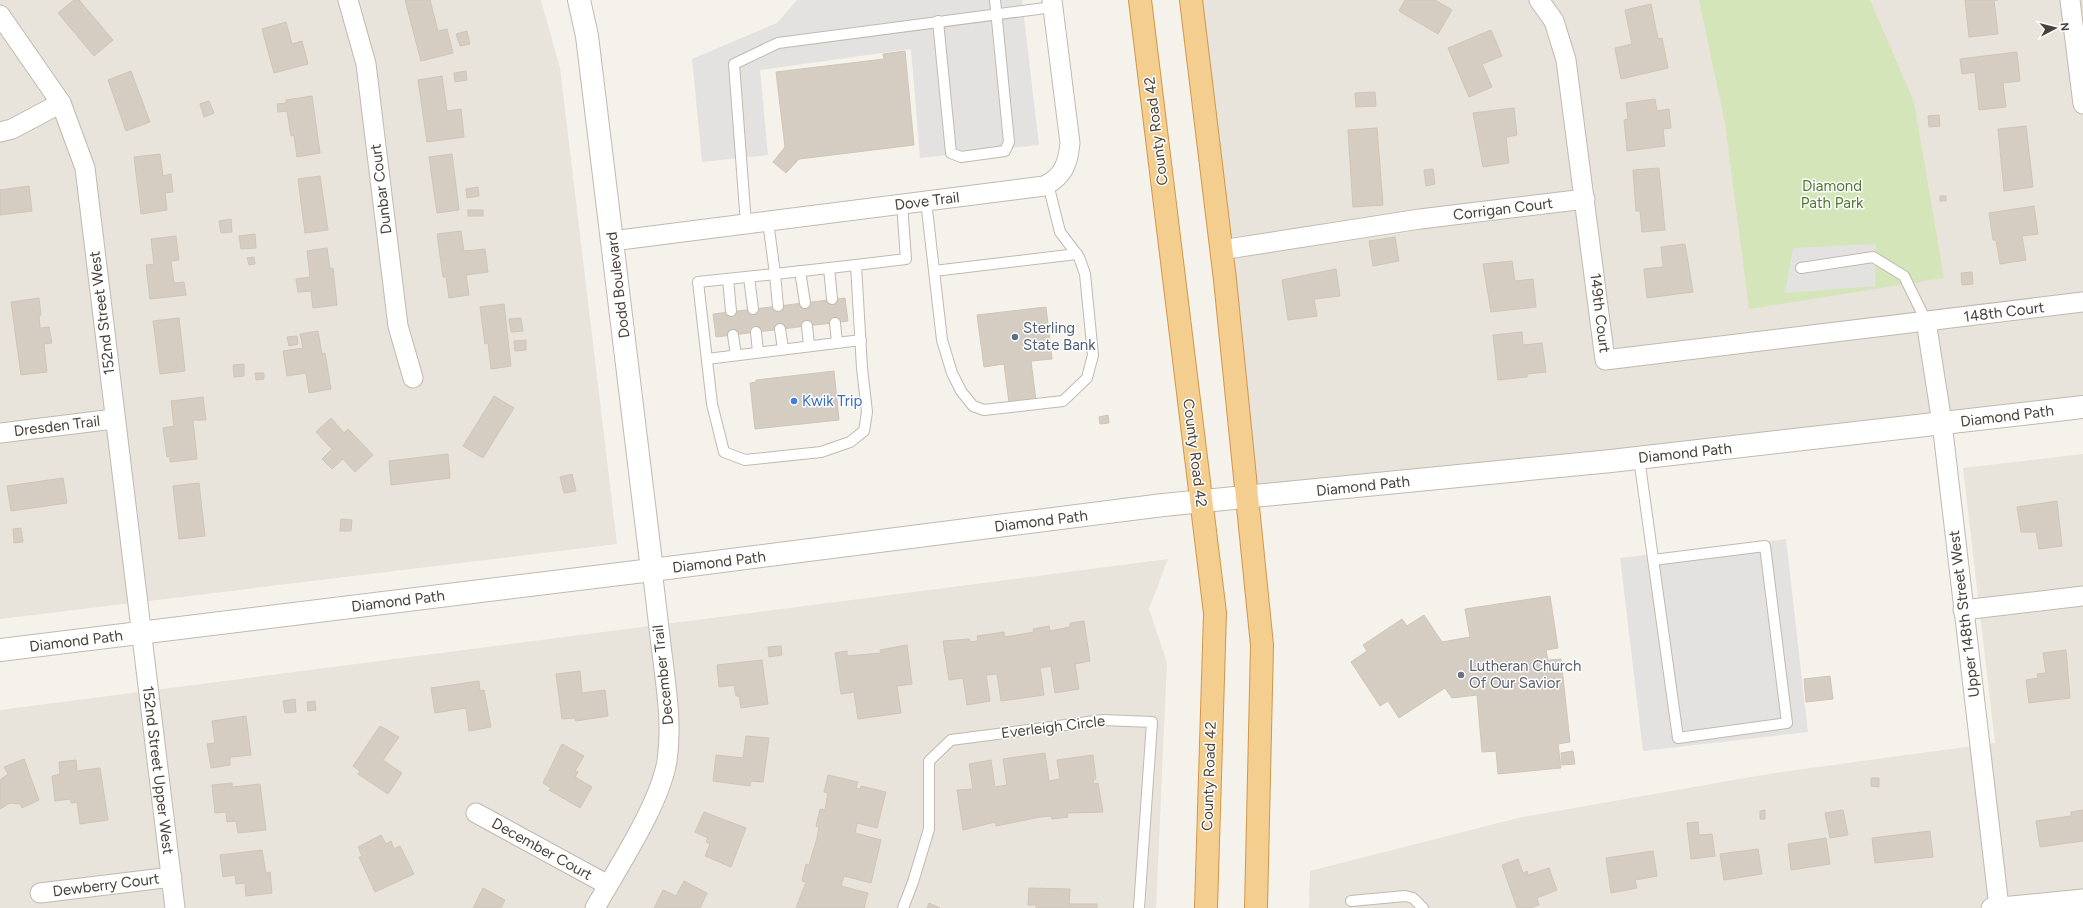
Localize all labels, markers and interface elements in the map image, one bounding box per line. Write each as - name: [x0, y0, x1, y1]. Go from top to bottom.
- north arrow: [2035, 8, 2075, 48]
- text: N: [2057, 22, 2071, 32]
- street label: County Road 42: [1140, 76, 1172, 186]
- street label: Dunbar Court: [366, 142, 395, 235]
- park label: Diamond Path Park: [1801, 177, 1864, 212]
- street label: Dove Trail: [893, 188, 961, 214]
- street label: Corrigan Court: [1452, 194, 1554, 224]
- street label: Dodd Boulevard: [603, 231, 633, 339]
- street label: 152nd Street West: [85, 250, 119, 376]
- street label: 149th Court: [1586, 272, 1614, 354]
- street label: 148th Court: [1963, 298, 2046, 326]
- place label: Sterling State Bank: [1023, 319, 1096, 354]
- marker: Sterling State Bank: [1010, 332, 1020, 342]
- place label: Kwik Trip: [802, 392, 862, 410]
- marker: Kwik Trip: [789, 396, 799, 406]
- street label: County Road 42: [1179, 398, 1211, 508]
- street label: Diamond Path: [1959, 401, 2055, 431]
- street label: Dresden Trail: [13, 412, 101, 440]
- street label: Diamond Path: [1637, 439, 1733, 467]
- street label: Diamond Path: [1315, 472, 1411, 500]
- street label: Diamond Path: [993, 506, 1089, 536]
- street label: Upper 148th Street West: [1945, 529, 1983, 699]
- street label: Diamond Path: [671, 547, 767, 577]
- street label: Diamond Path: [350, 586, 446, 616]
- street label: December Trail: [649, 624, 677, 726]
- street label: Diamond Path: [28, 626, 124, 656]
- place label: Lutheran Church Of Our Savior: [1469, 657, 1581, 692]
- marker: Lutheran Church Of Our Savior: [1456, 670, 1466, 680]
- street label: 152nd Street Upper West: [139, 685, 177, 856]
- street label: Everleigh Circle: [1000, 712, 1106, 742]
- street label: County Road 42: [1198, 721, 1220, 831]
- street label: December Court: [489, 814, 596, 884]
- street label: Dewberry Court: [52, 869, 161, 900]

